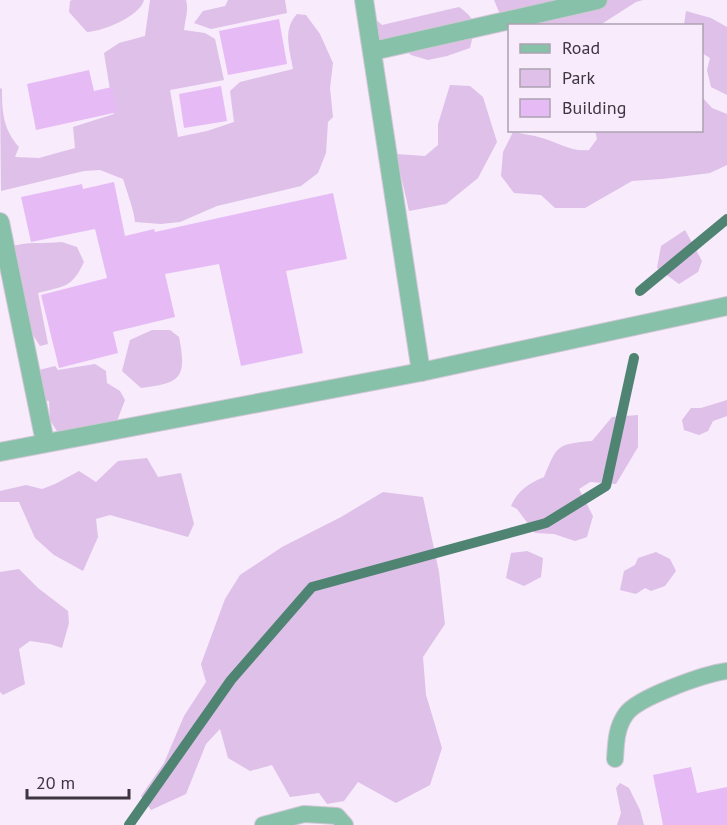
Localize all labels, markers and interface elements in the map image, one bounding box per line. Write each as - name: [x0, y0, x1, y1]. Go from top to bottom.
- legend: [508, 24, 703, 132]
- text: Road: [562, 36, 600, 59]
- text: Park: [562, 66, 595, 89]
- text: Building: [562, 96, 626, 119]
- scale bar: [27, 762, 129, 800]
- text: 20 m: [36, 771, 75, 794]

